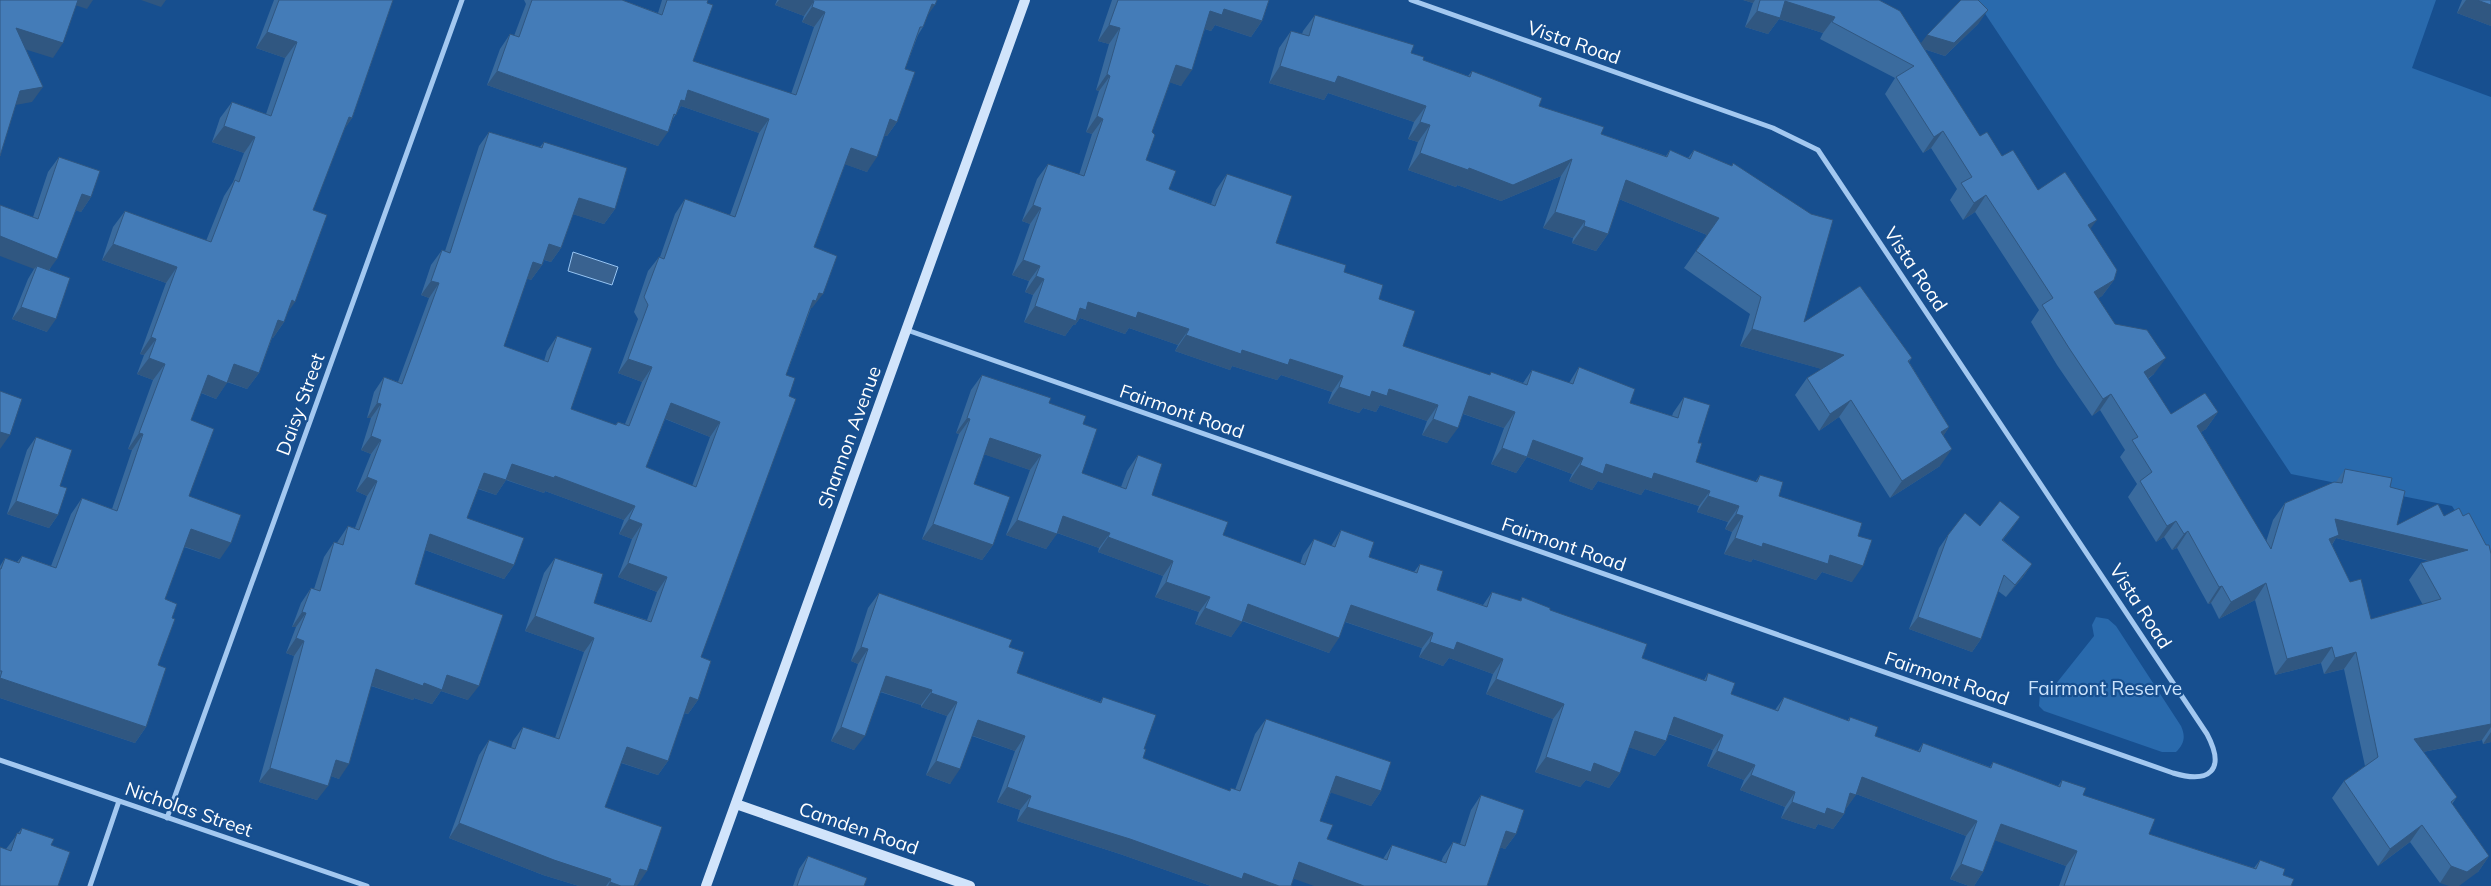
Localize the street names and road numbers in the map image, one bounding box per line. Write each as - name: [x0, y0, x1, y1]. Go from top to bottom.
- street label: Vista Road: [1524, 15, 1624, 69]
- street label: Vista Road: [1879, 222, 1953, 316]
- street label: Daisy Street: [270, 349, 330, 458]
- street label: Shannon Avenue: [812, 363, 886, 511]
- street label: Fairmont Road: [1117, 378, 1247, 444]
- street label: Fairmont Road: [1499, 511, 1629, 577]
- street label: Vista Road: [2105, 559, 2177, 653]
- street label: Fairmont Road: [1882, 645, 2012, 711]
- street label: Nicholas Street: [122, 776, 256, 842]
- street label: Camden Road: [796, 796, 922, 860]

